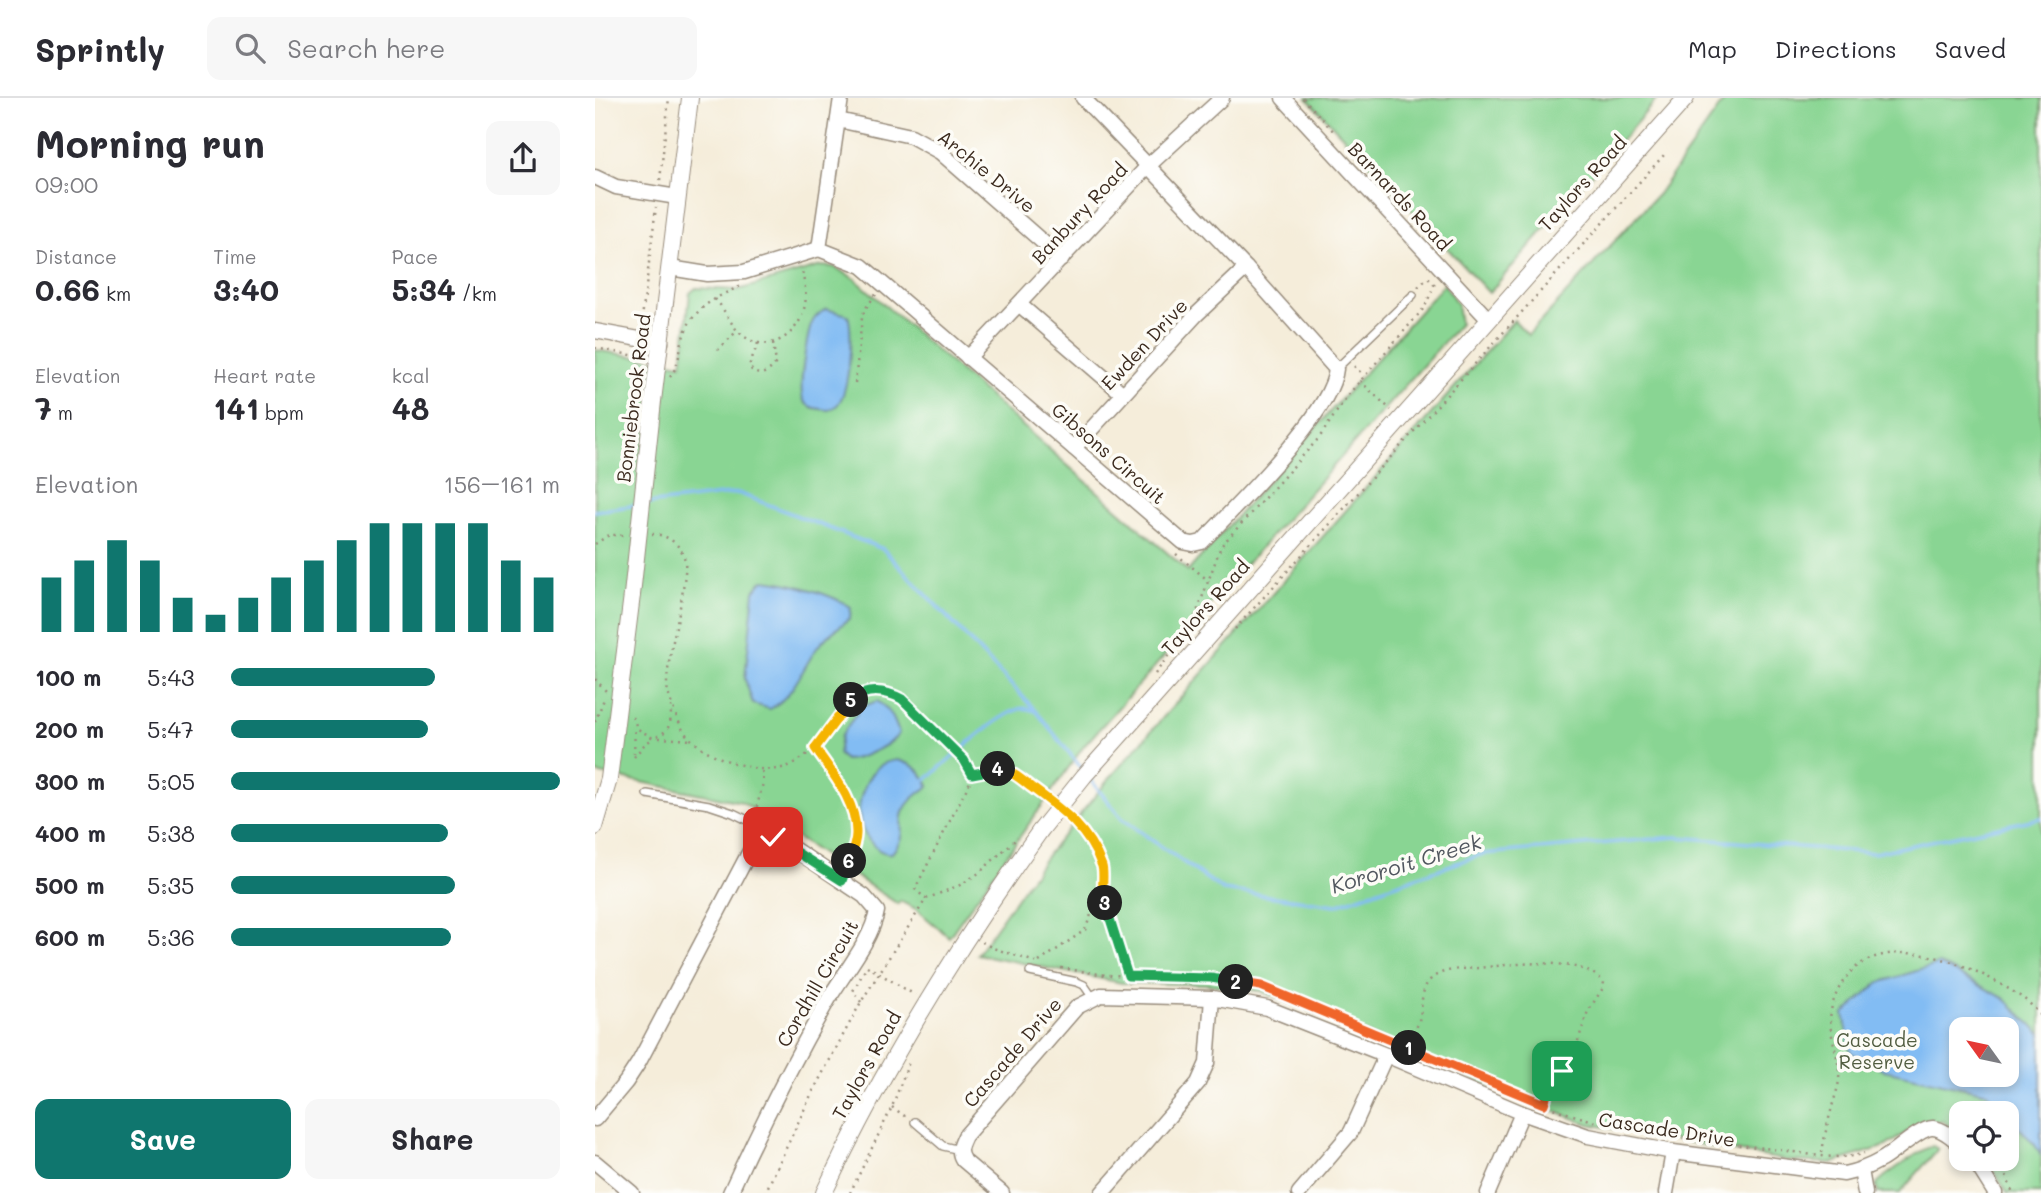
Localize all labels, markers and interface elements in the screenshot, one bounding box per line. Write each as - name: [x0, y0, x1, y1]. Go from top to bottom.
- search box: [207, 17, 697, 80]
- text: Sprintly: [35, 27, 165, 70]
- icon: search: [231, 29, 269, 67]
- text: Search here: [287, 31, 445, 65]
- text: Map: [1688, 33, 1737, 64]
- text: Directions: [1775, 33, 1897, 64]
- text: Saved: [1935, 33, 2006, 64]
- text: Morning run: [35, 118, 265, 168]
- button: share: [486, 121, 560, 195]
- street label: Archie Drive: [933, 124, 1041, 218]
- street label: Taylors Road: [1532, 130, 1632, 236]
- street label: Barnards Road: [1343, 136, 1457, 256]
- street label: Banbury Road: [1026, 157, 1132, 269]
- text: 09:00: [35, 169, 98, 199]
- text: Distance: [35, 244, 117, 269]
- text: Time: [213, 244, 257, 269]
- text: Pace: [392, 244, 438, 269]
- text: 0.66: [35, 269, 100, 309]
- text: 3:40: [213, 269, 279, 309]
- text: 5:34: [392, 269, 456, 309]
- text: km: [100, 281, 131, 306]
- text: /km: [456, 281, 497, 306]
- street label: Ewden Drive: [1095, 293, 1193, 395]
- street label: Bonniebrook Road: [610, 312, 656, 484]
- text: Elevation: [35, 363, 120, 388]
- text: Heart rate: [213, 363, 316, 388]
- text: kcal: [392, 363, 430, 388]
- text: 7: [35, 388, 52, 428]
- text: 141: [213, 388, 259, 428]
- text: 48: [392, 388, 429, 428]
- street label: Gibsons Circuit: [1047, 397, 1171, 509]
- text: m: [52, 400, 73, 425]
- text: bpm: [259, 400, 304, 425]
- text: Elevation: [35, 469, 138, 499]
- text: 156–161 m: [443, 469, 560, 499]
- street label: Taylors Road: [1155, 554, 1255, 660]
- text: 100 m: [35, 662, 101, 692]
- text: 5:43: [147, 662, 195, 692]
- pin: 5: [833, 682, 869, 718]
- text: 5: [845, 687, 856, 712]
- text: 200 m: [35, 714, 104, 744]
- text: 5:47: [147, 714, 194, 744]
- pin: 4: [981, 752, 1015, 786]
- text: 4: [991, 756, 1004, 781]
- text: 300 m: [35, 766, 105, 796]
- text: 5:05: [147, 766, 195, 796]
- pin: [743, 807, 803, 867]
- text: 400 m: [35, 818, 106, 848]
- text: 5:38: [147, 818, 195, 848]
- icon: check: [754, 818, 792, 856]
- water label: Kororoit Creek: [1327, 827, 1485, 899]
- pin: 6: [831, 844, 867, 878]
- text: 6: [843, 848, 854, 873]
- text: 500 m: [35, 870, 105, 900]
- text: 5:35: [147, 870, 194, 900]
- pin: 3: [1087, 886, 1123, 920]
- text: 3: [1099, 890, 1110, 915]
- street label: Cordhill Circuit: [770, 915, 864, 1051]
- text: 600 m: [35, 922, 105, 952]
- text: 5:36: [147, 922, 195, 952]
- pin: 2: [1219, 964, 1253, 1000]
- text: 2: [1230, 969, 1241, 994]
- street label: Cascade Drive: [957, 992, 1067, 1112]
- street label: Taylors Road: [826, 1006, 906, 1124]
- north arrow: [1949, 1017, 2019, 1087]
- map controls: [1949, 1017, 2019, 1171]
- park label: Cascade Reserve: [1836, 1027, 1918, 1074]
- pin: 1: [1391, 1030, 1427, 1066]
- text: 1: [1404, 1035, 1413, 1060]
- pin: [1532, 1041, 1592, 1101]
- icon: arrive: [1543, 1052, 1581, 1090]
- button: Save: [35, 1099, 291, 1179]
- button: Share: [305, 1099, 560, 1179]
- button: locate: [1949, 1101, 2019, 1171]
- street label: Cascade Drive: [1597, 1106, 1737, 1152]

